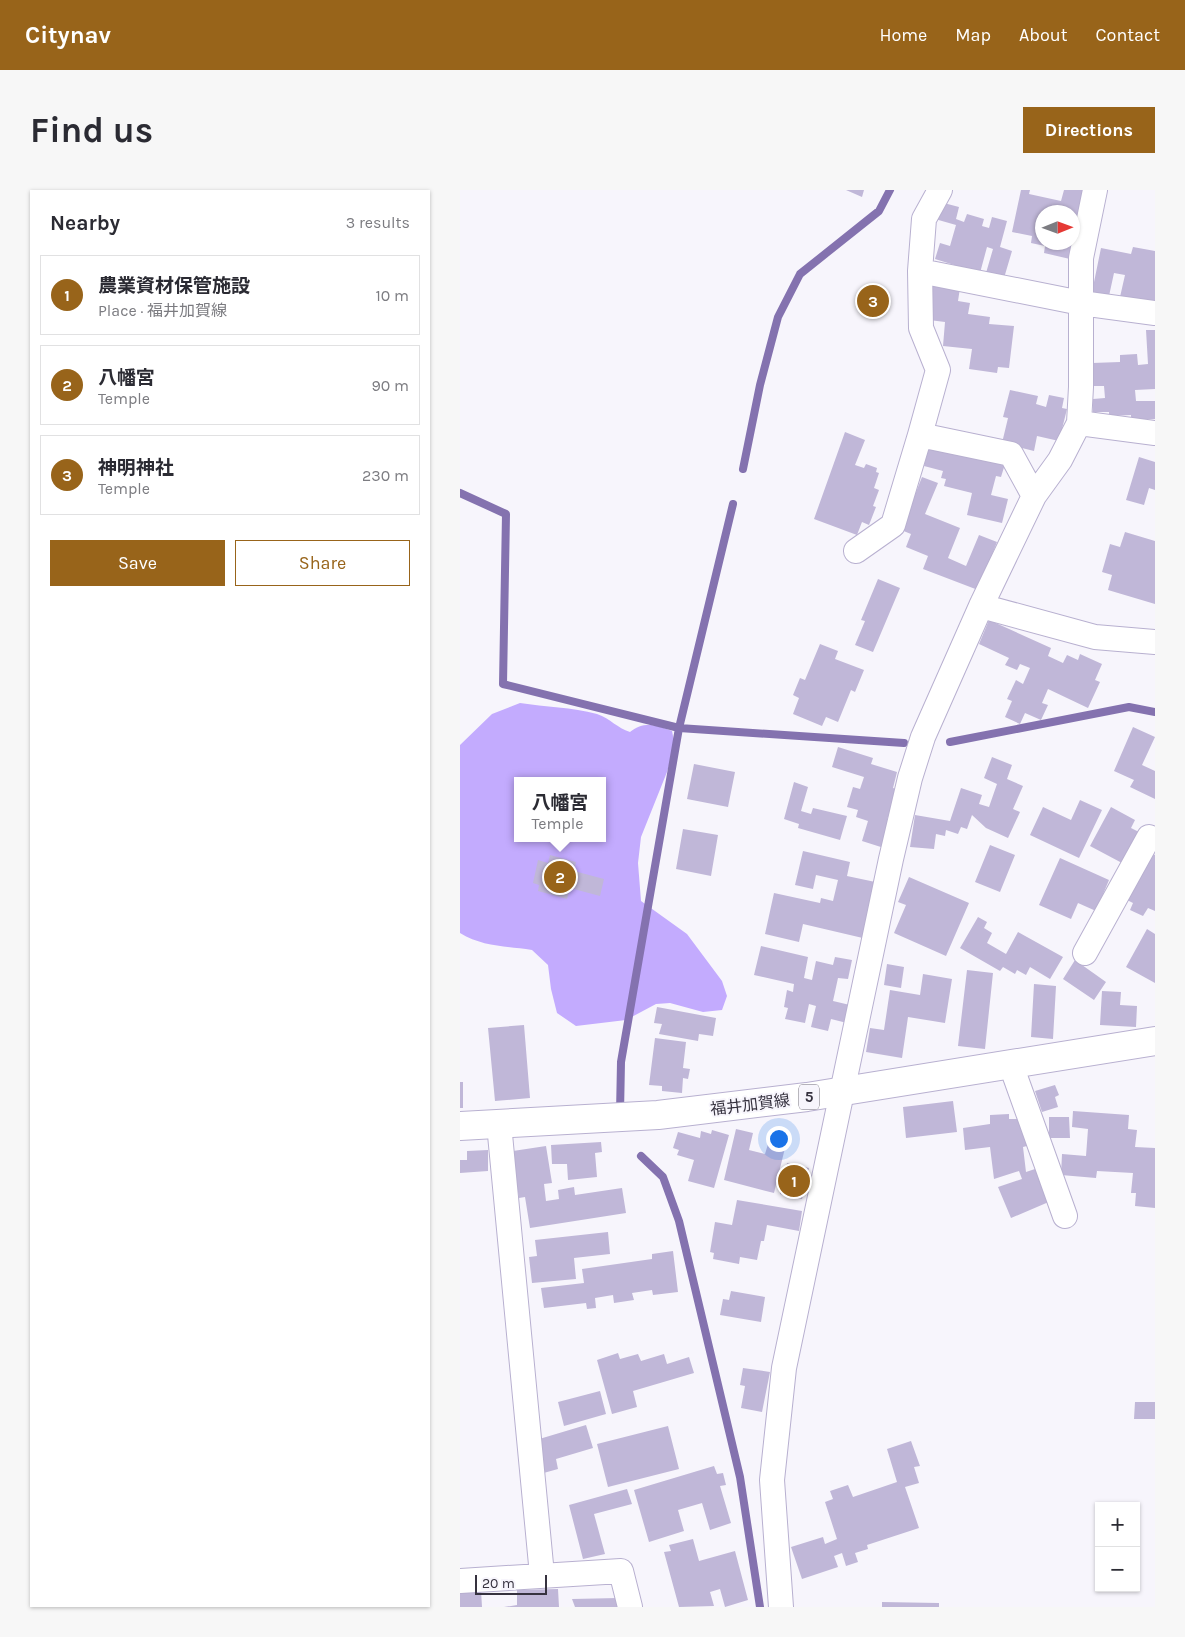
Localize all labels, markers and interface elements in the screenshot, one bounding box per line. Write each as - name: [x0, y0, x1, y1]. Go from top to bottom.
- text: Citynav: [25, 21, 111, 49]
- text: Home: [879, 24, 927, 46]
- text: Map: [955, 24, 991, 46]
- text: About: [1019, 24, 1068, 46]
- text: Contact: [1096, 24, 1160, 46]
- button: Directions: [1023, 107, 1155, 153]
- text: Find us: [30, 110, 153, 151]
- north arrow: [1035, 205, 1080, 250]
- text: Nearby: [50, 211, 120, 235]
- text: 3 results: [346, 213, 410, 232]
- text: 農業資材保管施設: [98, 275, 250, 297]
- pin: 3: [857, 282, 889, 320]
- text: 1: [64, 286, 70, 305]
- text: 10 m: [375, 286, 409, 305]
- text: Place · 福井加賀線: [98, 301, 227, 320]
- text: 八幡宮: [98, 367, 155, 389]
- text: 2: [62, 376, 72, 395]
- text: 90 m: [371, 376, 409, 395]
- text: Temple: [98, 389, 150, 408]
- text: 神明神社: [98, 457, 174, 479]
- text: 3: [62, 466, 72, 485]
- text: 230 m: [362, 466, 409, 485]
- text: Temple: [98, 479, 150, 498]
- button: Save: [50, 540, 225, 586]
- button: Share: [235, 540, 410, 586]
- popup: [514, 777, 606, 842]
- text: 八幡宮: [531, 792, 589, 814]
- text: Temple: [531, 814, 584, 833]
- pin: 2: [544, 858, 576, 896]
- road number: 5: [799, 1084, 819, 1110]
- street label: 福井加賀線: [709, 1090, 791, 1119]
- your location: [766, 1126, 792, 1152]
- pin: 1: [778, 1162, 810, 1200]
- map controls: [1095, 1502, 1140, 1592]
- button: +: [1095, 1502, 1140, 1547]
- button: −: [1095, 1547, 1140, 1592]
- scale bar: [475, 1572, 548, 1595]
- text: 20 m: [482, 1575, 515, 1592]

